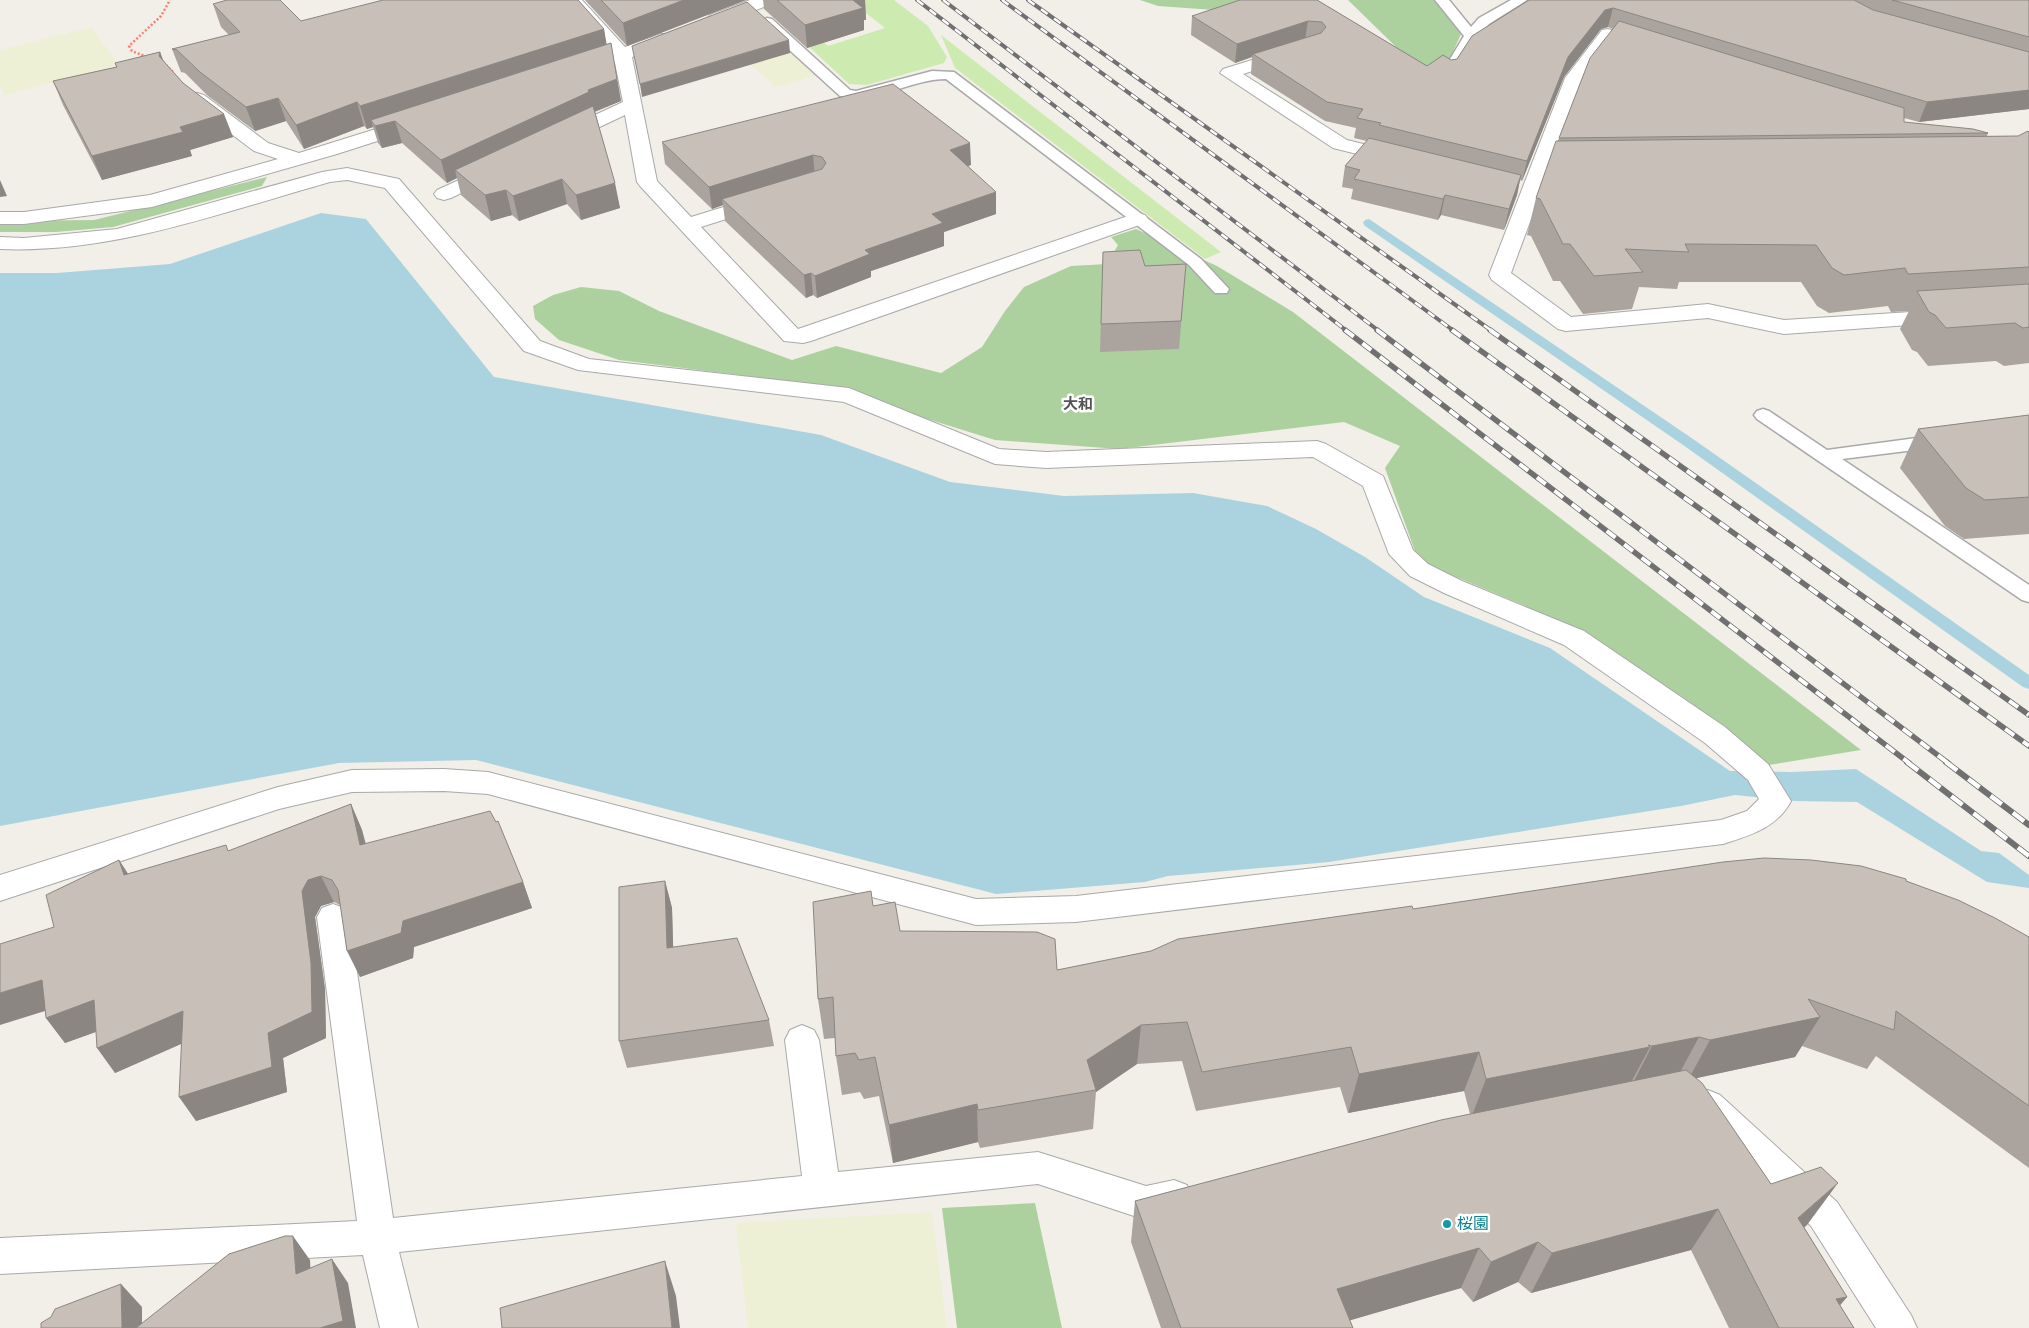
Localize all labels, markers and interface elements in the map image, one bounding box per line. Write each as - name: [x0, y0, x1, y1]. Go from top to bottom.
- district label: 大和: [1063, 394, 1093, 415]
- place label: 桜園: [1457, 1213, 1489, 1235]
- marker: 桜園: [1441, 1218, 1453, 1230]

